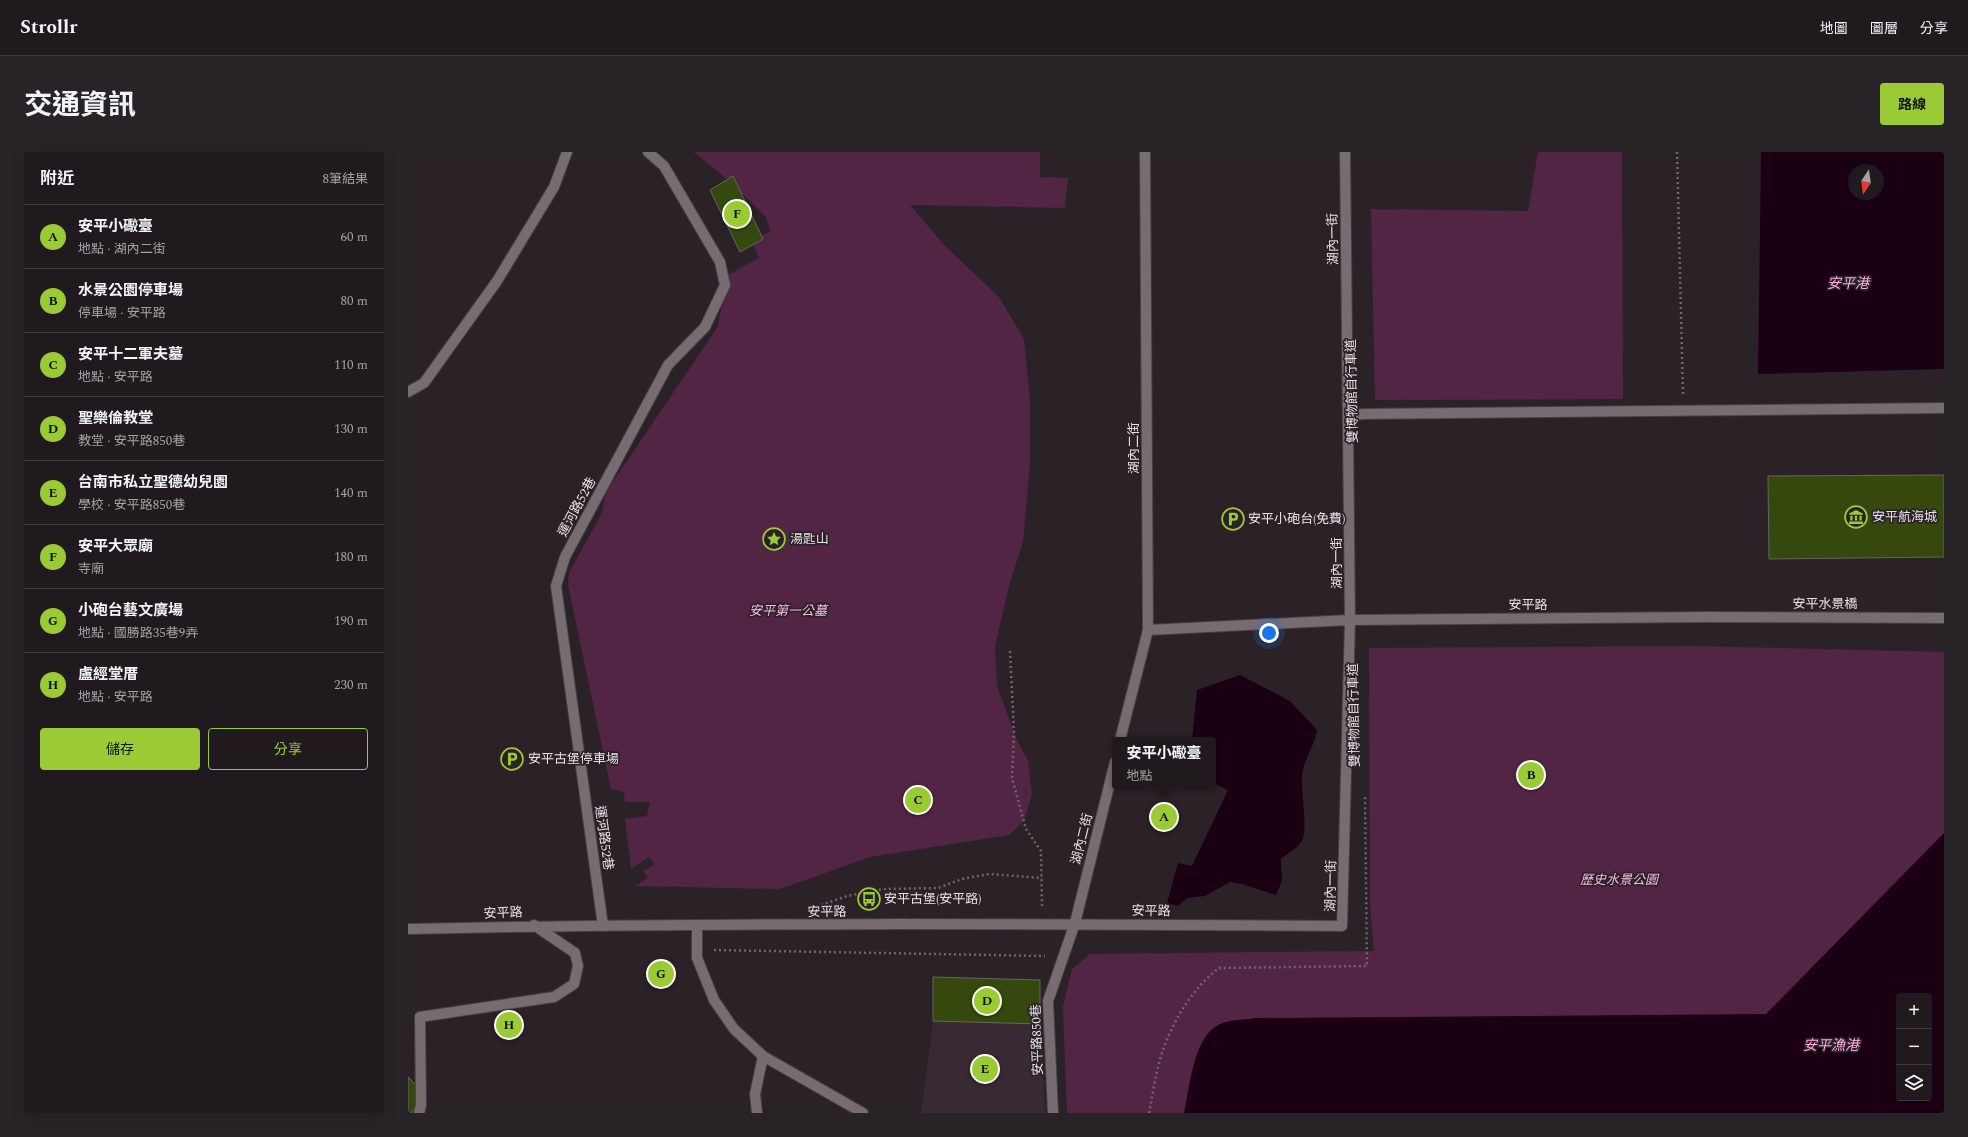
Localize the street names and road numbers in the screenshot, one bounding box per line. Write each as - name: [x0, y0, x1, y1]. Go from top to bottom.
- street label: 湖內一街: [1323, 213, 1343, 265]
- street label: 雙博物館自行車道: [1341, 339, 1363, 443]
- street label: 湖內二街: [1124, 422, 1144, 474]
- street label: 運河路52巷: [553, 474, 601, 540]
- street label: 湖內一街: [1327, 537, 1347, 589]
- street label: 安平水景橋: [1792, 594, 1858, 614]
- street label: 安平路: [1508, 595, 1548, 615]
- street label: 雙博物館自行車道: [1343, 663, 1365, 767]
- street label: 運河路52巷: [590, 804, 618, 872]
- street label: 湖內二街: [1066, 811, 1098, 867]
- street label: 湖內一街: [1321, 860, 1341, 912]
- street label: 安平路: [1131, 901, 1171, 921]
- street label: 安平路: [483, 902, 523, 924]
- street label: 安平路: [807, 902, 847, 922]
- street label: 安平路850巷: [1026, 1004, 1048, 1076]

